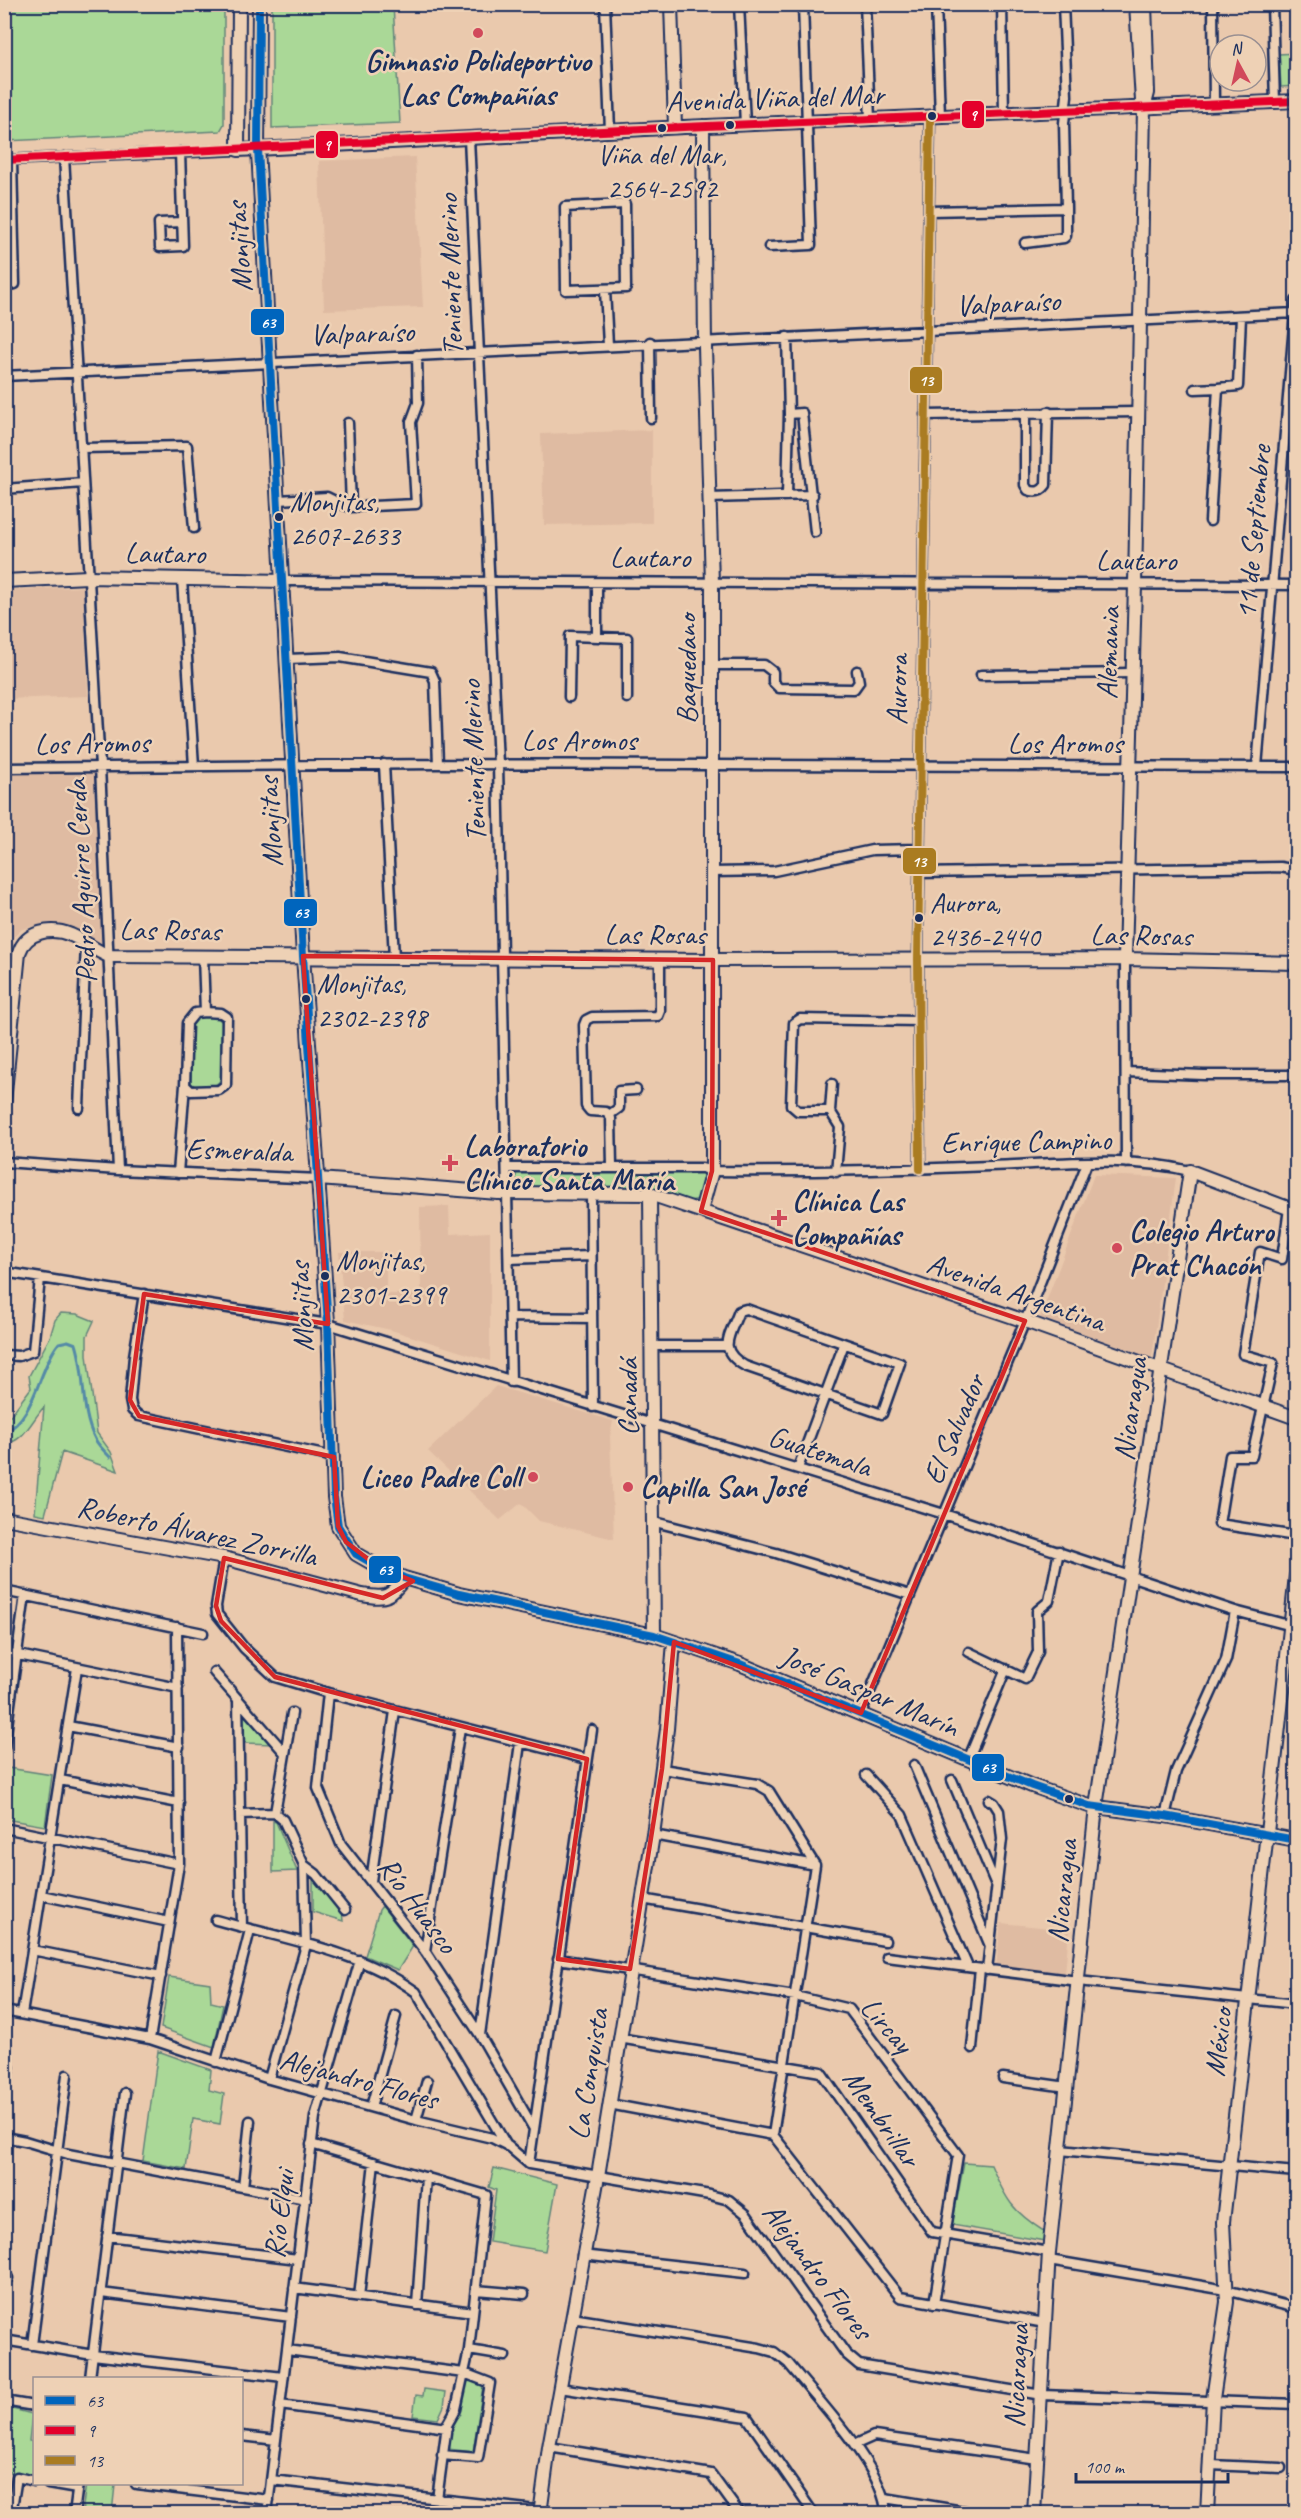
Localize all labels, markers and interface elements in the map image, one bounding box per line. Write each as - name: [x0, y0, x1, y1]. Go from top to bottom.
- marker: Gimnasio Polideportivo Las Compañías: [471, 26, 485, 40]
- north arrow: [1208, 33, 1268, 93]
- text: N: [1230, 38, 1245, 60]
- place label: Gimnasio Polideportivo Las Compañías: [365, 42, 593, 114]
- street label: Avenida Viña del Mar: [665, 75, 887, 121]
- line badge: 9: [961, 100, 985, 129]
- text: 9: [969, 105, 978, 125]
- unlabelled marker: [926, 110, 938, 122]
- unlabelled marker: [724, 119, 736, 131]
- marker: Viña del Mar, 2564-2592: [656, 122, 668, 134]
- line badge: 9: [315, 130, 339, 159]
- text: 9: [323, 135, 332, 155]
- place label: Viña del Mar, 2564-2592: [597, 137, 727, 206]
- street label: Teniente Merino: [428, 192, 472, 357]
- street label: Monjitas: [217, 198, 261, 293]
- street label: Valparaíso: [955, 281, 1062, 325]
- line badge: 63: [250, 308, 285, 336]
- street label: Valparaíso: [309, 312, 416, 354]
- text: 63: [261, 313, 277, 333]
- line badge: 13: [909, 366, 943, 394]
- text: 13: [919, 371, 935, 391]
- street label: 11 de Septiembre: [1226, 441, 1280, 621]
- place label: Monjitas, 2607-2633: [290, 484, 402, 553]
- marker: Monjitas, 2607-2633: [273, 511, 285, 523]
- street label: Lautaro: [124, 533, 207, 573]
- street label: Lautaro: [610, 538, 692, 576]
- street label: Lautaro: [1096, 541, 1178, 579]
- street label: Alemania: [1087, 604, 1129, 700]
- street label: Baquedano: [667, 611, 705, 724]
- street label: Aurora: [877, 652, 917, 726]
- street label: Teniente Merino: [451, 678, 495, 843]
- street label: Los Aromos: [522, 721, 639, 759]
- street label: Los Aromos: [34, 723, 153, 763]
- street label: Los Aromos: [1008, 724, 1125, 762]
- street label: Monjitas: [249, 773, 291, 868]
- street label: Pedro Aguirre Cerda: [57, 776, 105, 984]
- line badge: 13: [902, 847, 937, 875]
- text: 13: [912, 852, 928, 872]
- place label: Aurora, 2436-2440: [930, 885, 1042, 954]
- line badge: 63: [283, 898, 318, 927]
- text: 63: [294, 903, 310, 923]
- street label: Las Rosas: [119, 910, 224, 950]
- marker: Aurora, 2436-2440: [913, 912, 925, 924]
- street label: Las Rosas: [604, 915, 709, 953]
- street label: Las Rosas: [1090, 915, 1195, 955]
- place label: Monjitas, 2302-2398: [317, 966, 429, 1035]
- marker: Monjitas, 2302-2398: [300, 993, 312, 1005]
- street label: Enrique Campino: [941, 1120, 1113, 1161]
- place label: Laboratorio Clínico Santa María: [464, 1127, 676, 1199]
- street label: Esmeralda: [185, 1129, 295, 1171]
- marker: Laboratorio Clínico Santa María: [441, 1154, 459, 1172]
- place label: Clínica Las Compañías: [792, 1182, 907, 1254]
- marker: Clínica Las Compañías: [770, 1209, 788, 1227]
- place label: Colegio Arturo Prat Chacón: [1129, 1212, 1275, 1284]
- marker: Colegio Arturo Prat Chacón: [1110, 1241, 1124, 1255]
- place label: Monjitas, 2301-2399: [336, 1243, 448, 1312]
- street label: Avenida Argentina: [922, 1244, 1113, 1341]
- street label: Monjitas: [280, 1258, 322, 1353]
- marker: Monjitas, 2301-2399: [319, 1270, 331, 1282]
- street label: Nicaragua: [1104, 1353, 1156, 1463]
- street label: Canadá: [608, 1355, 646, 1436]
- street label: El Salvador: [914, 1366, 995, 1490]
- street label: Guatemala: [764, 1417, 878, 1486]
- place label: Liceo Padre Coll: [360, 1458, 527, 1496]
- place label: Capilla San José: [640, 1468, 809, 1506]
- marker: Liceo Padre Coll: [526, 1470, 540, 1484]
- marker: Capilla San José: [621, 1480, 635, 1494]
- street label: Roberto Álvarez Zorrilla: [74, 1487, 322, 1575]
- line badge: 63: [368, 1555, 402, 1584]
- text: 63: [378, 1560, 394, 1580]
- street label: José Gaspar Marín: [773, 1636, 966, 1746]
- line badge: 63: [971, 1753, 1005, 1782]
- text: 63: [981, 1758, 997, 1778]
- unlabelled marker: [1063, 1793, 1075, 1805]
- street label: Nicaragua: [1038, 1835, 1087, 1945]
- street label: Río Huasco: [369, 1849, 467, 1962]
- street label: Lircay: [852, 1989, 924, 2063]
- street label: México: [1195, 2002, 1241, 2078]
- street label: La Conquista: [559, 2004, 617, 2142]
- street label: Alejandro Flores: [276, 2040, 445, 2119]
- street label: Membrillar: [835, 2062, 931, 2176]
- street label: Río Elqui: [255, 2164, 304, 2260]
- street label: Alejandro Flores: [754, 2195, 884, 2349]
- street label: Nicaragua: [994, 2321, 1038, 2429]
- legend: [33, 2377, 243, 2485]
- text: 63: [87, 2390, 105, 2412]
- text: 9: [87, 2420, 97, 2442]
- scale bar: [1076, 2446, 1228, 2484]
- text: 13: [87, 2450, 105, 2472]
- text: 100 m: [1085, 2456, 1126, 2478]

